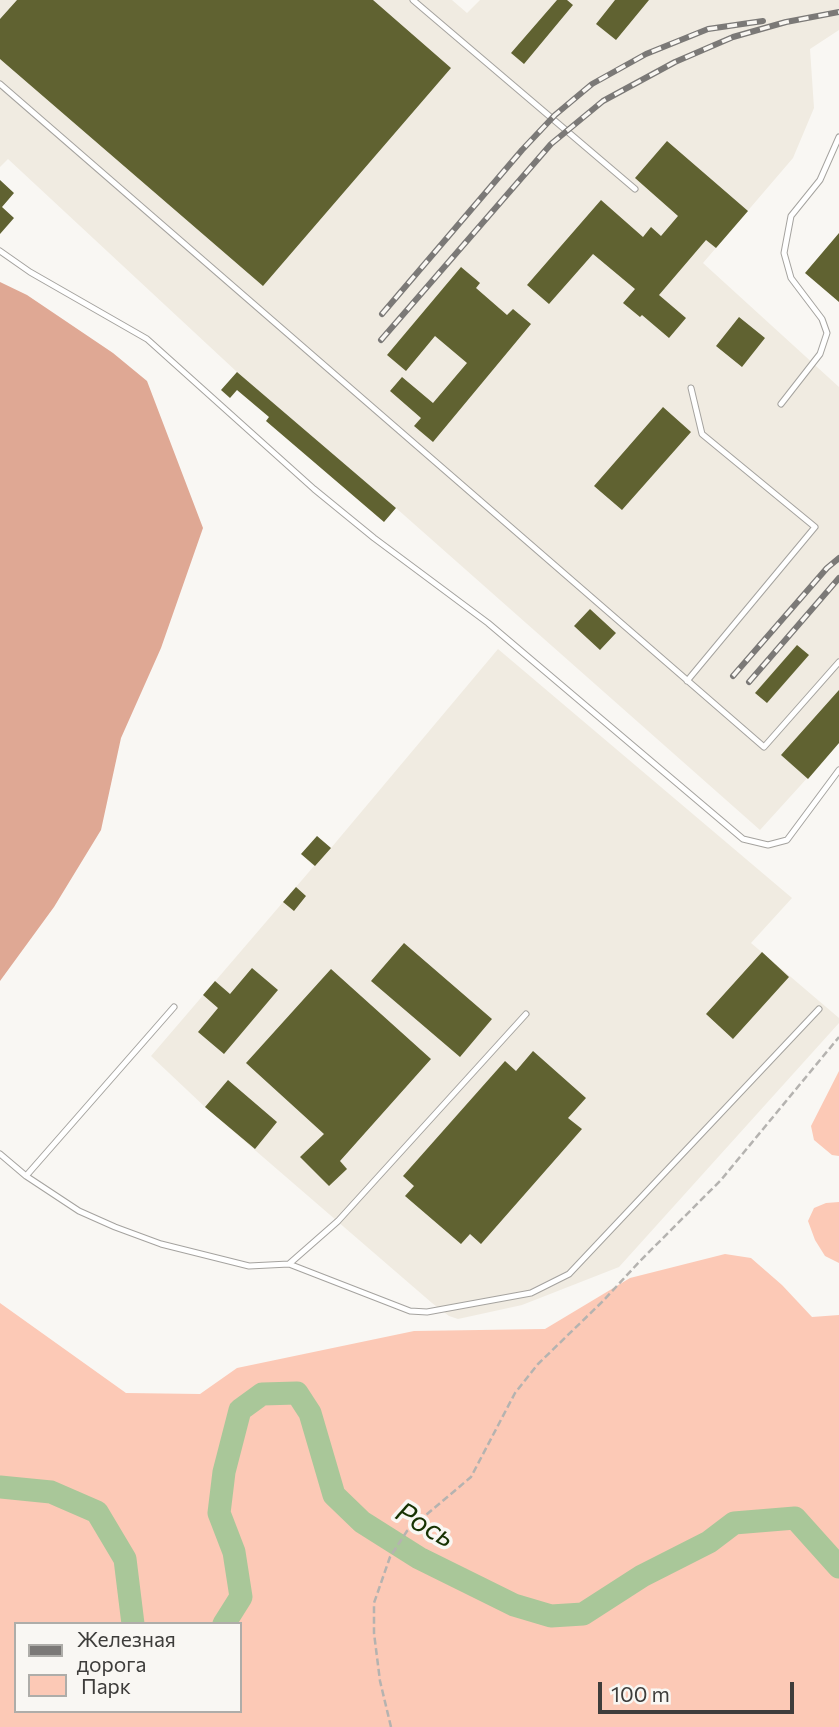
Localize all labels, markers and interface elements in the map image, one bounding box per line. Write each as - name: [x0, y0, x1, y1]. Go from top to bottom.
- water label: Рось: [390, 1495, 460, 1555]
- legend: [14, 1622, 242, 1713]
- text: Железная дорога: [77, 1626, 176, 1676]
- scale bar: [601, 1668, 797, 1712]
- text: Парк: [81, 1673, 131, 1698]
- text: 100 m: [611, 1681, 670, 1706]

